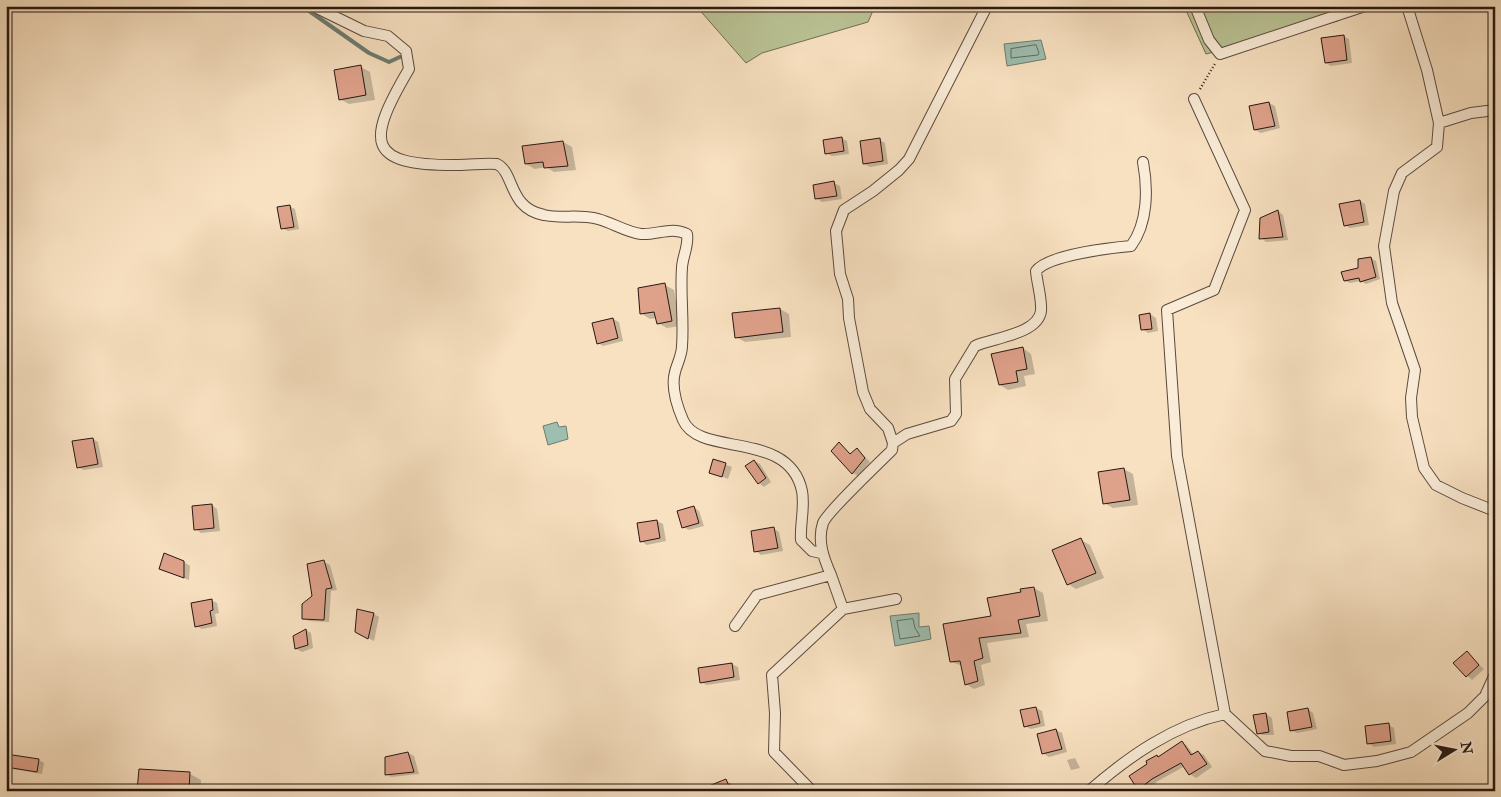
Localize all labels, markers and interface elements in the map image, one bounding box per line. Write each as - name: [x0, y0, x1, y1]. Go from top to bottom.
- north arrow: [1428, 724, 1478, 774]
- text: N: [1457, 739, 1476, 756]

